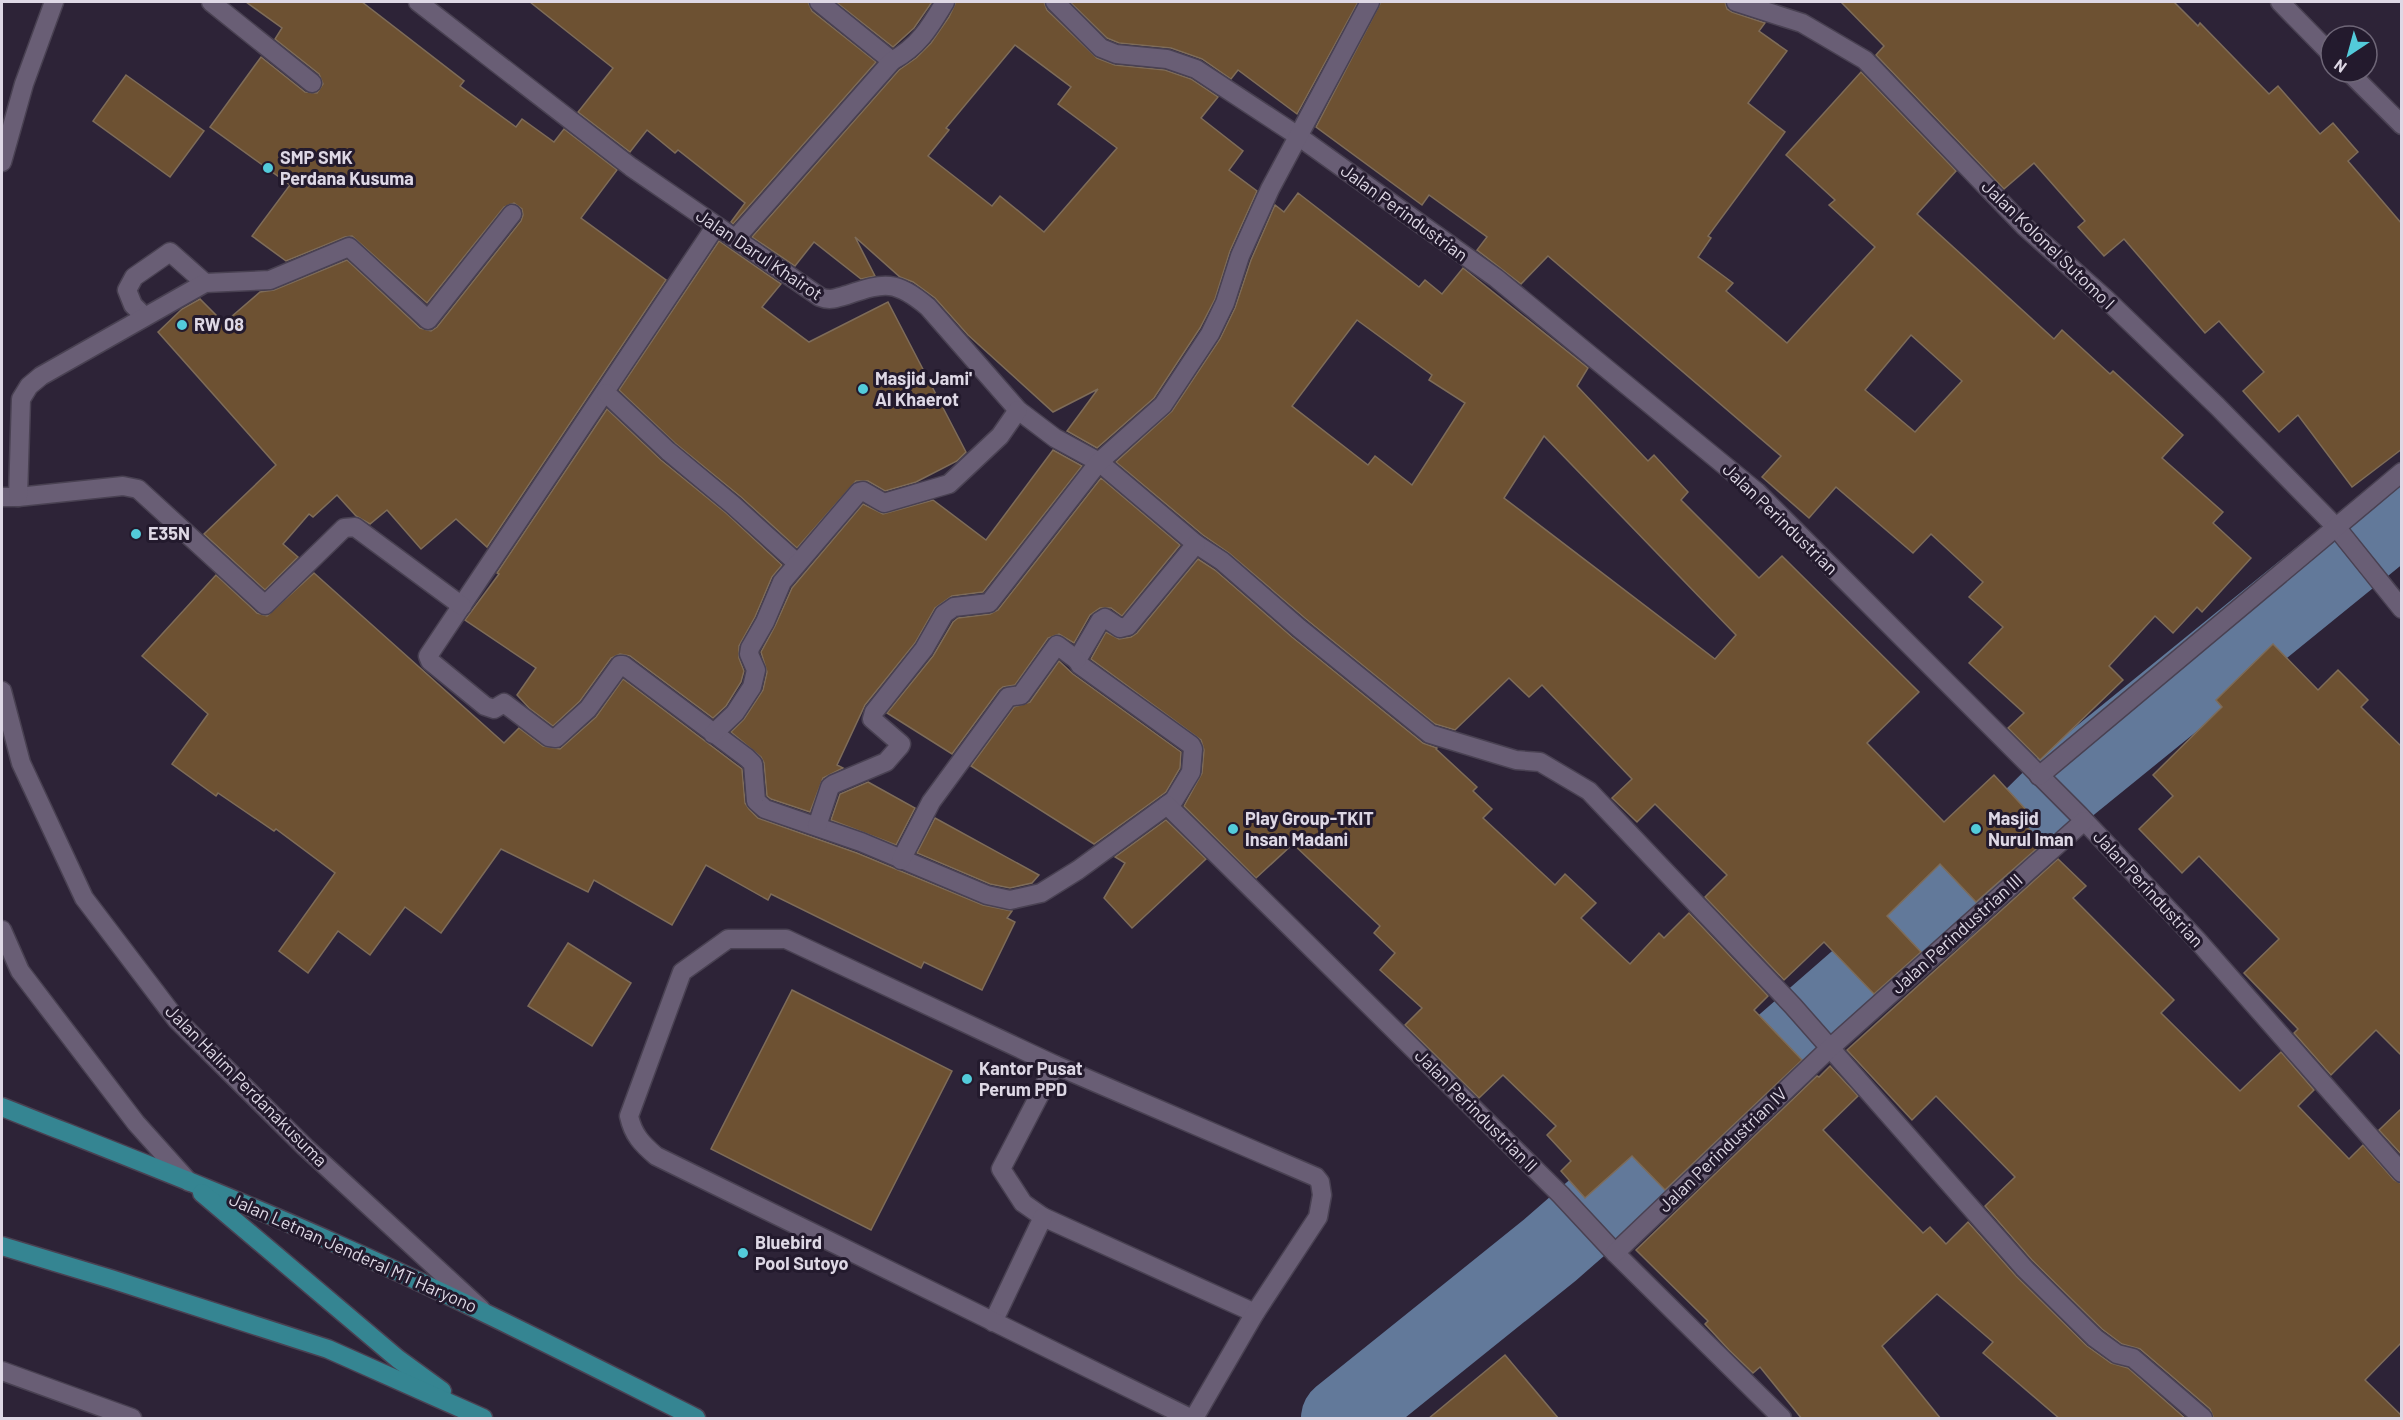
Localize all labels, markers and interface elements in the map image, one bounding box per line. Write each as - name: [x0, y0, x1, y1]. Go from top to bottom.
- north arrow: [2319, 24, 2379, 84]
- text: N: [2330, 56, 2350, 77]
- place label: SMP SMK Perdana Kusuma: [280, 146, 414, 189]
- street label: Jalan Perindustrian: [1337, 159, 1472, 266]
- marker: SMP SMK Perdana Kusuma: [261, 161, 275, 175]
- street label: Jalan Kolonel Sutomo I: [1977, 175, 2120, 314]
- street label: Jalan Darul Khairot: [692, 204, 827, 305]
- place label: RW 08: [194, 313, 244, 335]
- marker: RW 08: [175, 318, 189, 332]
- place label: Masjid Jami' Al Khaerot: [875, 367, 972, 410]
- marker: Masjid Jami' Al Khaerot: [856, 382, 870, 396]
- street label: Jalan Perindustrian: [1719, 458, 1843, 579]
- place label: E35N: [148, 522, 190, 544]
- marker: E35N: [129, 527, 143, 541]
- place label: Play Group-TKIT Insan Madani: [1245, 807, 1374, 850]
- place label: Masjid Nurul Iman: [1988, 807, 2074, 850]
- marker: Play Group-TKIT Insan Madani: [1226, 822, 1240, 836]
- marker: Masjid Nurul Iman: [1969, 822, 1983, 836]
- street label: Jalan Perindustrian: [2089, 825, 2208, 951]
- street label: Jalan Perindustrian III: [1886, 868, 2027, 998]
- street label: Jalan Halim Perdanakusuma: [161, 1000, 332, 1171]
- street label: Jalan Perindustrian II: [1411, 1044, 1543, 1176]
- place label: Kantor Pusat Perum PPD: [979, 1057, 1083, 1100]
- marker: Kantor Pusat Perum PPD: [960, 1072, 974, 1086]
- street label: Jalan Perindustrian IV: [1653, 1082, 1792, 1216]
- street label: Jalan Letnan Jenderal MT Haryono: [226, 1187, 481, 1317]
- place label: Bluebird Pool Sutoyo: [755, 1231, 849, 1274]
- marker: Bluebird Pool Sutoyo: [736, 1246, 750, 1260]

